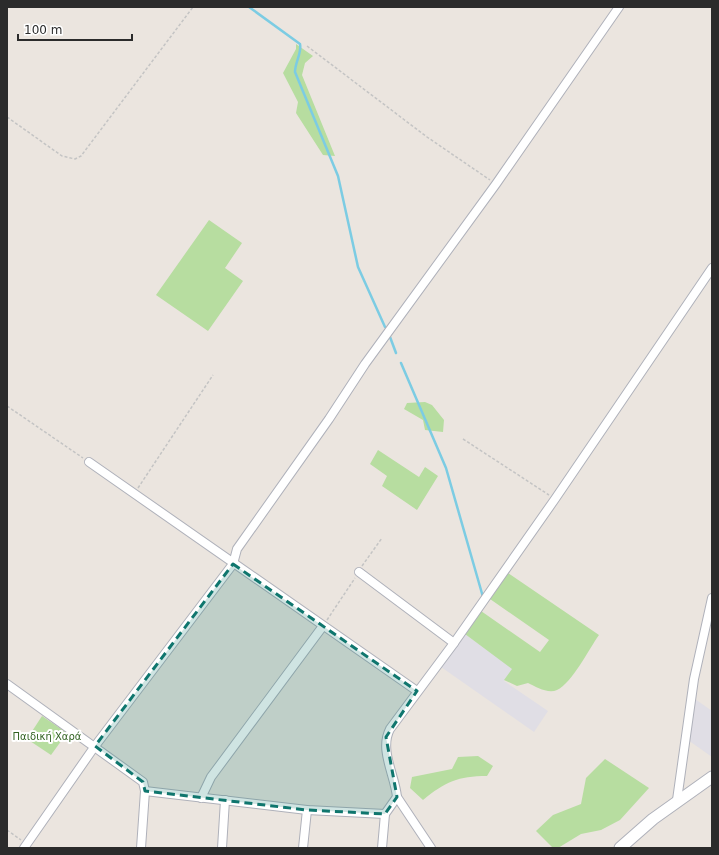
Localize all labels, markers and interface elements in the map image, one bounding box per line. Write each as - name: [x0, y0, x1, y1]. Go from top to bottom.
- scale bar: [18, 16, 132, 42]
- text: 100 m: [24, 23, 62, 37]
- park label: Παιδική Χαρά: [13, 731, 82, 742]

